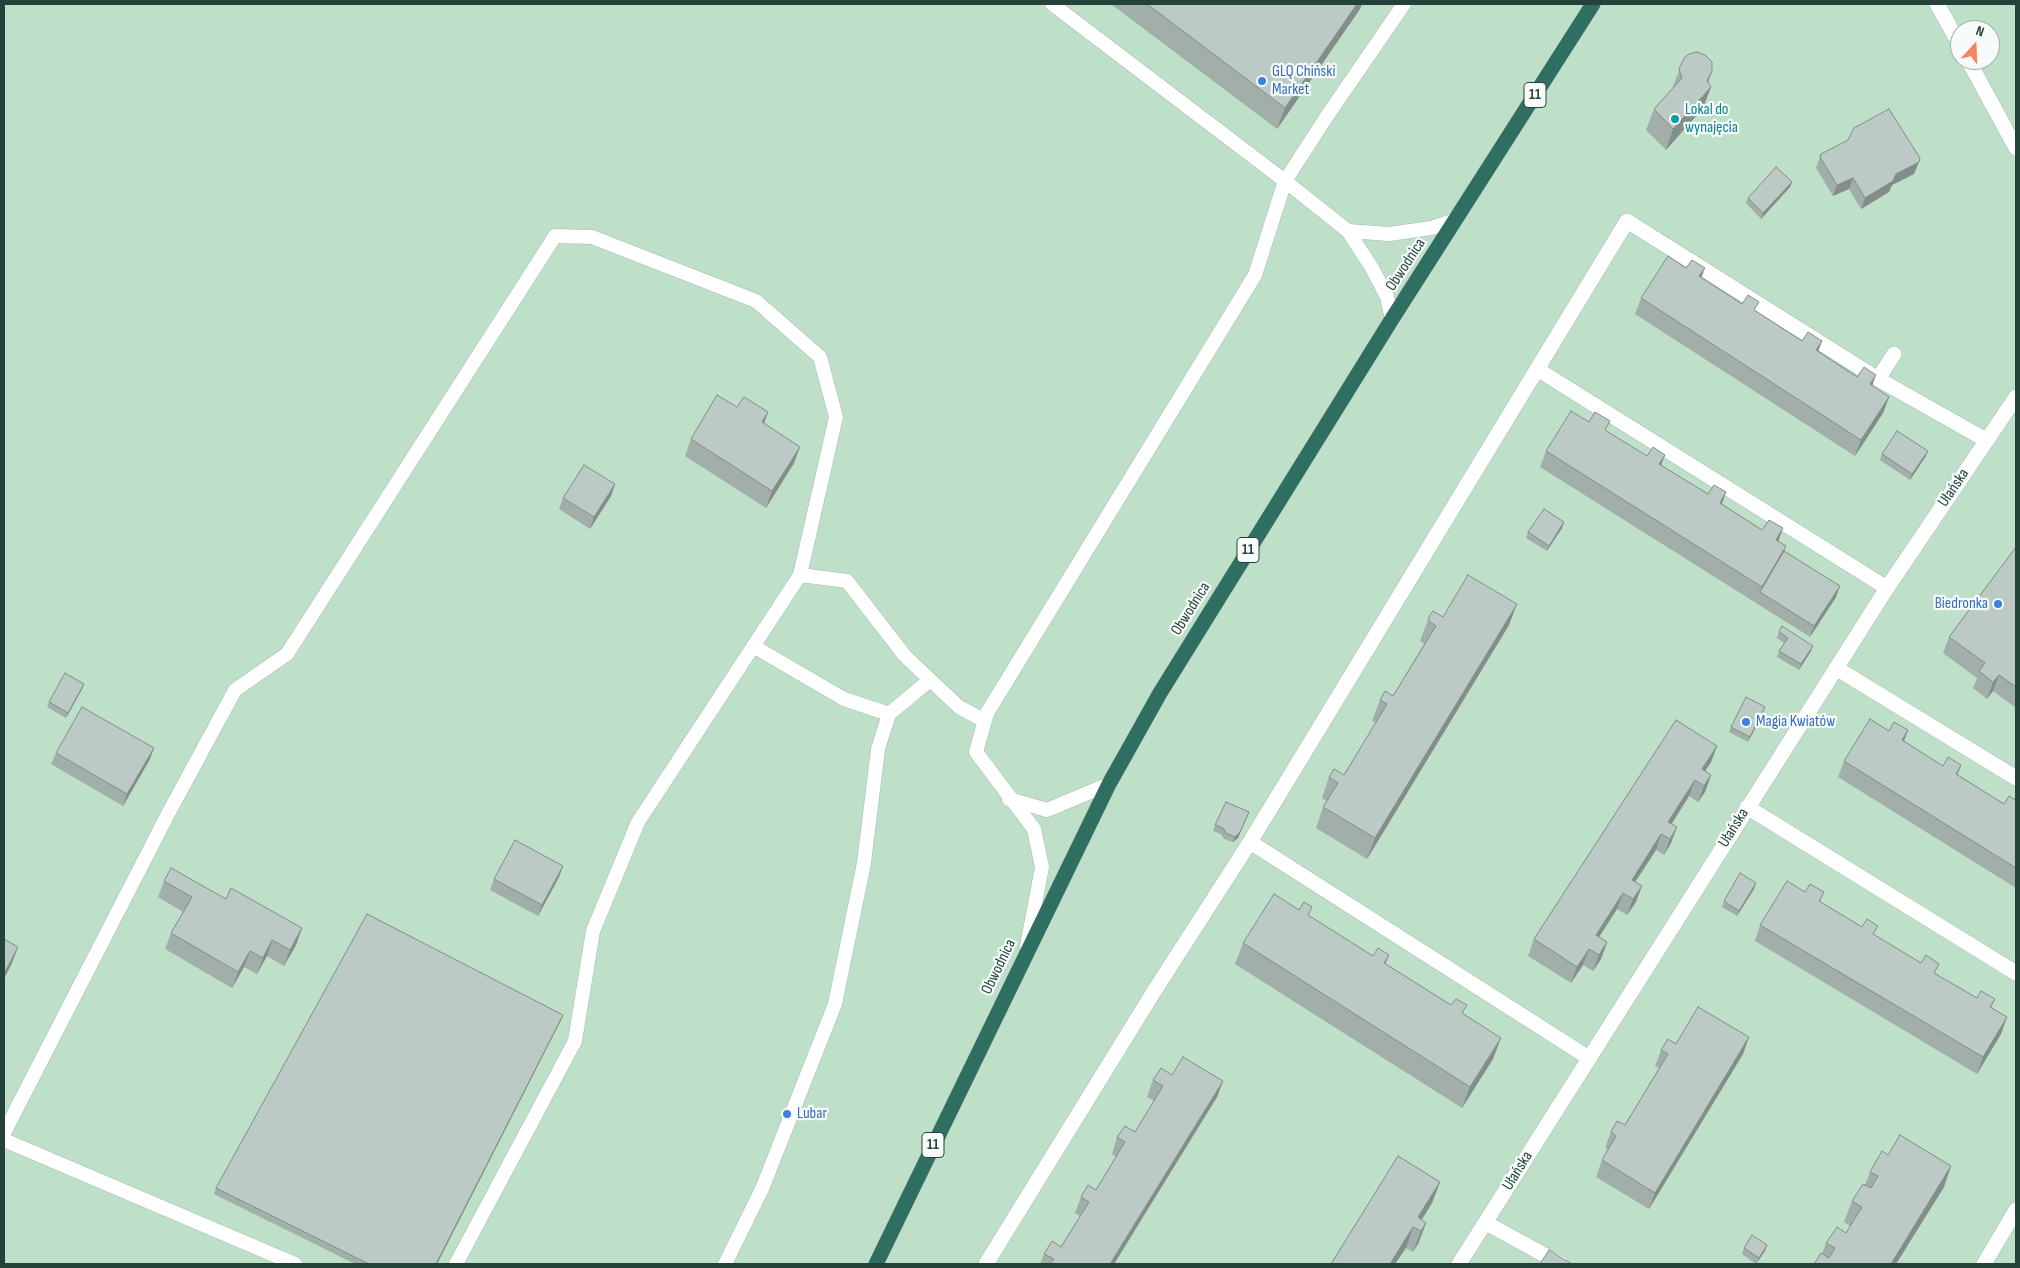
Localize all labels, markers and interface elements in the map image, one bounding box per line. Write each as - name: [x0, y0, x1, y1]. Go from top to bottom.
- north arrow: [1950, 20, 2000, 70]
- text: N: [1974, 22, 1986, 41]
- place label: GLQ Chiński Market: [1272, 62, 1335, 100]
- marker: GLQ Chiński Market: [1256, 75, 1268, 87]
- road number: 11: [1524, 82, 1546, 108]
- place label: Lokal do wynajęcia: [1685, 100, 1738, 138]
- marker: Lokal do wynajęcia: [1669, 113, 1681, 125]
- street label: Obwodnica: [1382, 235, 1430, 295]
- street label: Ułańska: [1934, 465, 1974, 511]
- road number: 11: [1237, 538, 1259, 562]
- street label: Obwodnica: [1167, 579, 1215, 639]
- place label: Biedronka: [1935, 594, 1988, 614]
- marker: Biedronka: [1992, 598, 2004, 610]
- place label: Magia Kwiatów: [1756, 712, 1835, 732]
- marker: Magia Kwiatów: [1740, 716, 1752, 728]
- street label: Ułańska: [1715, 805, 1753, 851]
- street label: Obwodnica: [977, 936, 1021, 998]
- place label: Lubar: [797, 1104, 827, 1124]
- marker: Lubar: [781, 1108, 793, 1120]
- road number: 11: [922, 1132, 944, 1158]
- street label: Ułańska: [1499, 1148, 1537, 1194]

